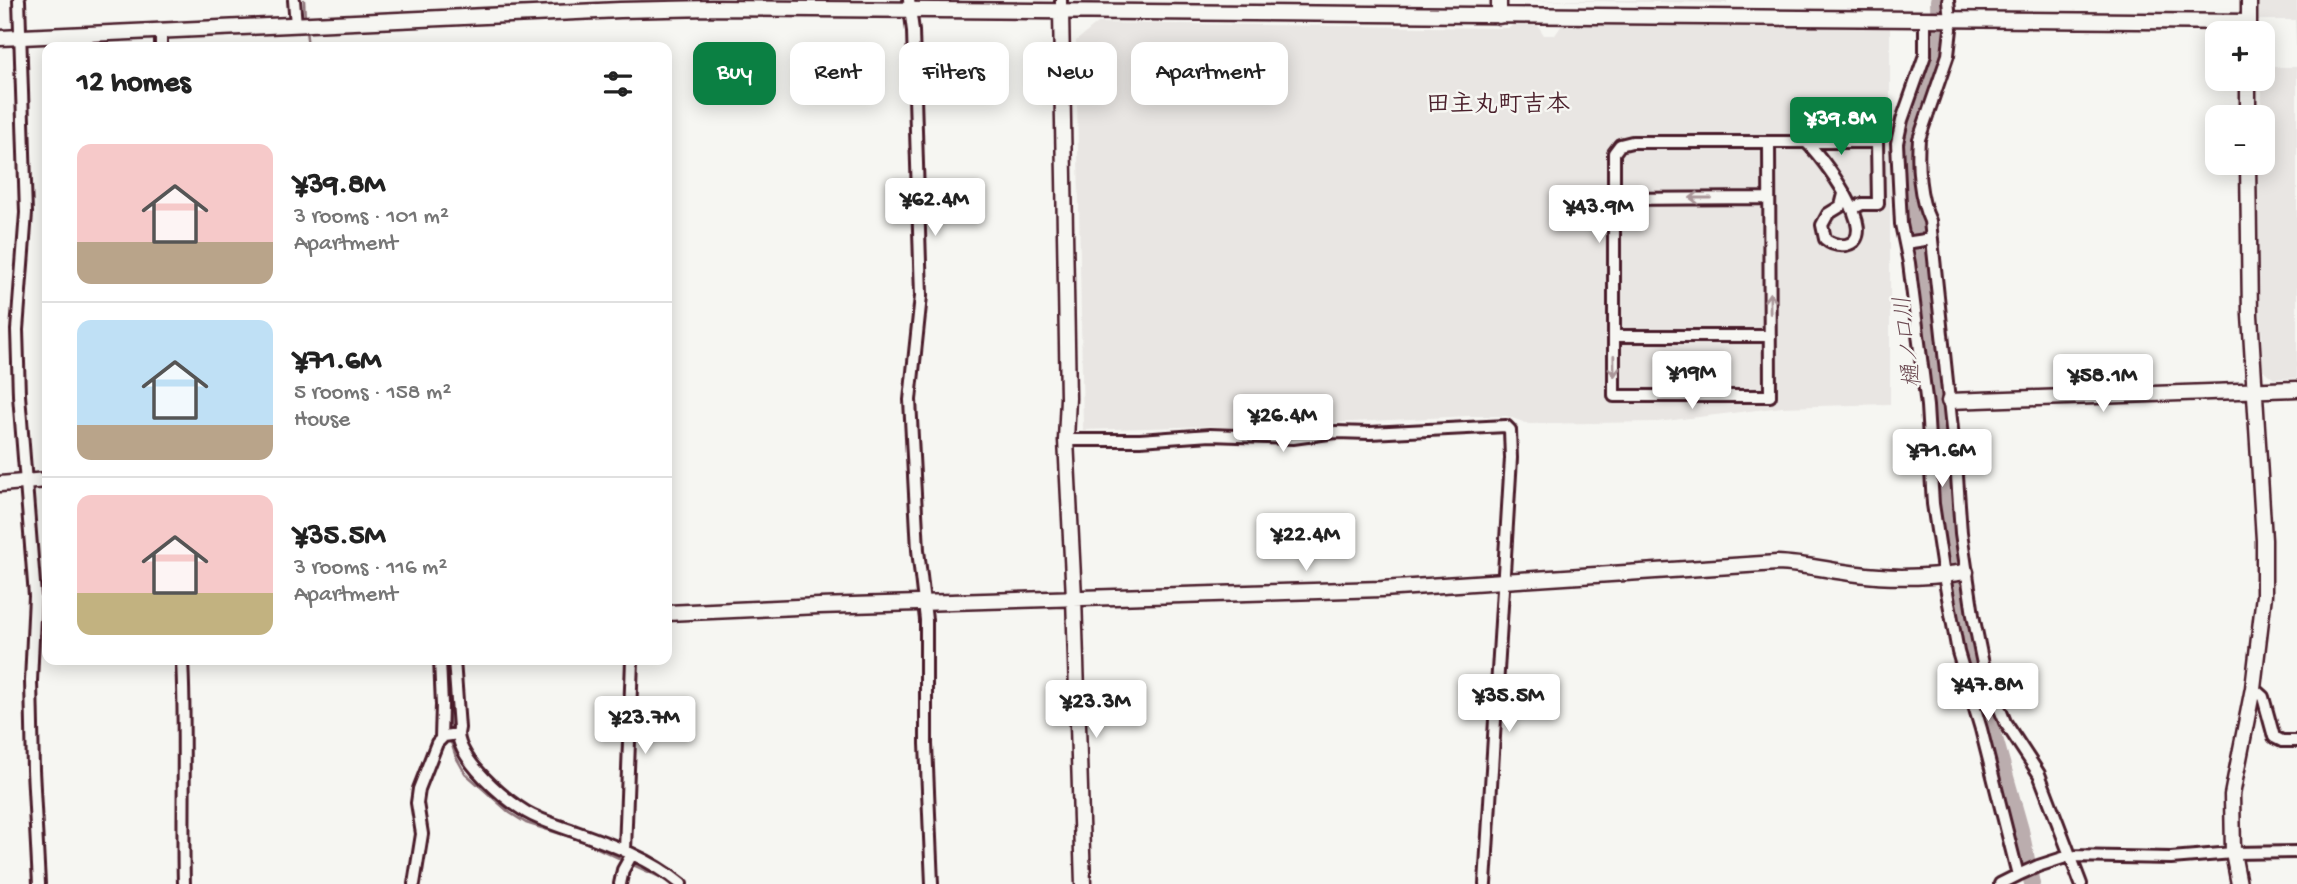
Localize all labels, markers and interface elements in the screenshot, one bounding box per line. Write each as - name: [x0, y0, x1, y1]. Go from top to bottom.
- map controls: [2205, 21, 2275, 175]
- button: +: [2205, 21, 2275, 91]
- chip: Buy: [693, 42, 776, 105]
- chip: Rent: [790, 42, 885, 105]
- chip: Filters: [899, 42, 1009, 105]
- chip: New: [1023, 42, 1117, 105]
- chip: Apartment: [1131, 42, 1288, 105]
- icon: filters: [599, 65, 637, 103]
- text: 12 homes: [77, 67, 190, 102]
- district label: 田主丸町吉本: [1426, 91, 1570, 121]
- pin: ¥39.8M: [1784, 97, 1898, 157]
- button: −: [2205, 105, 2275, 175]
- text: ¥39.8M: [1806, 106, 1876, 133]
- text: ¥39.8M: [294, 169, 385, 204]
- icon: home: [133, 172, 217, 256]
- pin: ¥62.4M: [878, 178, 992, 238]
- pin: ¥43.9M: [1542, 186, 1656, 245]
- text: ¥62.4M: [901, 187, 969, 214]
- one-way arrow: [1689, 191, 1712, 205]
- text: ¥43.9M: [1565, 194, 1633, 221]
- text: 3 rooms · 101 m²: [294, 204, 449, 231]
- text: Apartment: [294, 231, 398, 258]
- one-way arrow: [1763, 292, 1777, 315]
- water label: 樋ノ口川: [1890, 294, 1928, 389]
- text: ¥71.6M: [294, 345, 381, 380]
- icon: home: [133, 348, 217, 432]
- pin: ¥19M: [1651, 352, 1733, 411]
- one-way arrow: [1607, 354, 1621, 377]
- pin: ¥58.1M: [2046, 354, 2160, 414]
- text: ¥19M: [1668, 360, 1716, 387]
- text: ¥58.1M: [2069, 363, 2137, 390]
- text: 5 rooms · 158 m²: [294, 380, 451, 407]
- pin: ¥26.4M: [1226, 394, 1340, 454]
- text: ¥26.4M: [1249, 403, 1317, 430]
- text: House: [294, 407, 350, 434]
- pin: ¥71.6M: [1885, 430, 1999, 489]
- text: ¥71.6M: [1909, 438, 1975, 465]
- pin: ¥22.4M: [1249, 514, 1363, 573]
- text: ¥35.5M: [294, 520, 385, 555]
- text: ¥22.4M: [1272, 522, 1340, 549]
- icon: home: [133, 523, 217, 607]
- text: 3 rooms · 116 m²: [294, 555, 447, 582]
- text: Apartment: [294, 582, 398, 609]
- pin: ¥47.8M: [1931, 664, 2045, 723]
- text: ¥47.8M: [1953, 672, 2023, 699]
- pin: ¥35.5M: [1452, 674, 1566, 734]
- pin: ¥23.3M: [1039, 680, 1153, 740]
- text: ¥35.5M: [1474, 683, 1544, 710]
- text: ¥23.3M: [1062, 689, 1131, 716]
- pin: ¥23.7M: [588, 696, 702, 756]
- text: ¥23.7M: [610, 705, 680, 732]

